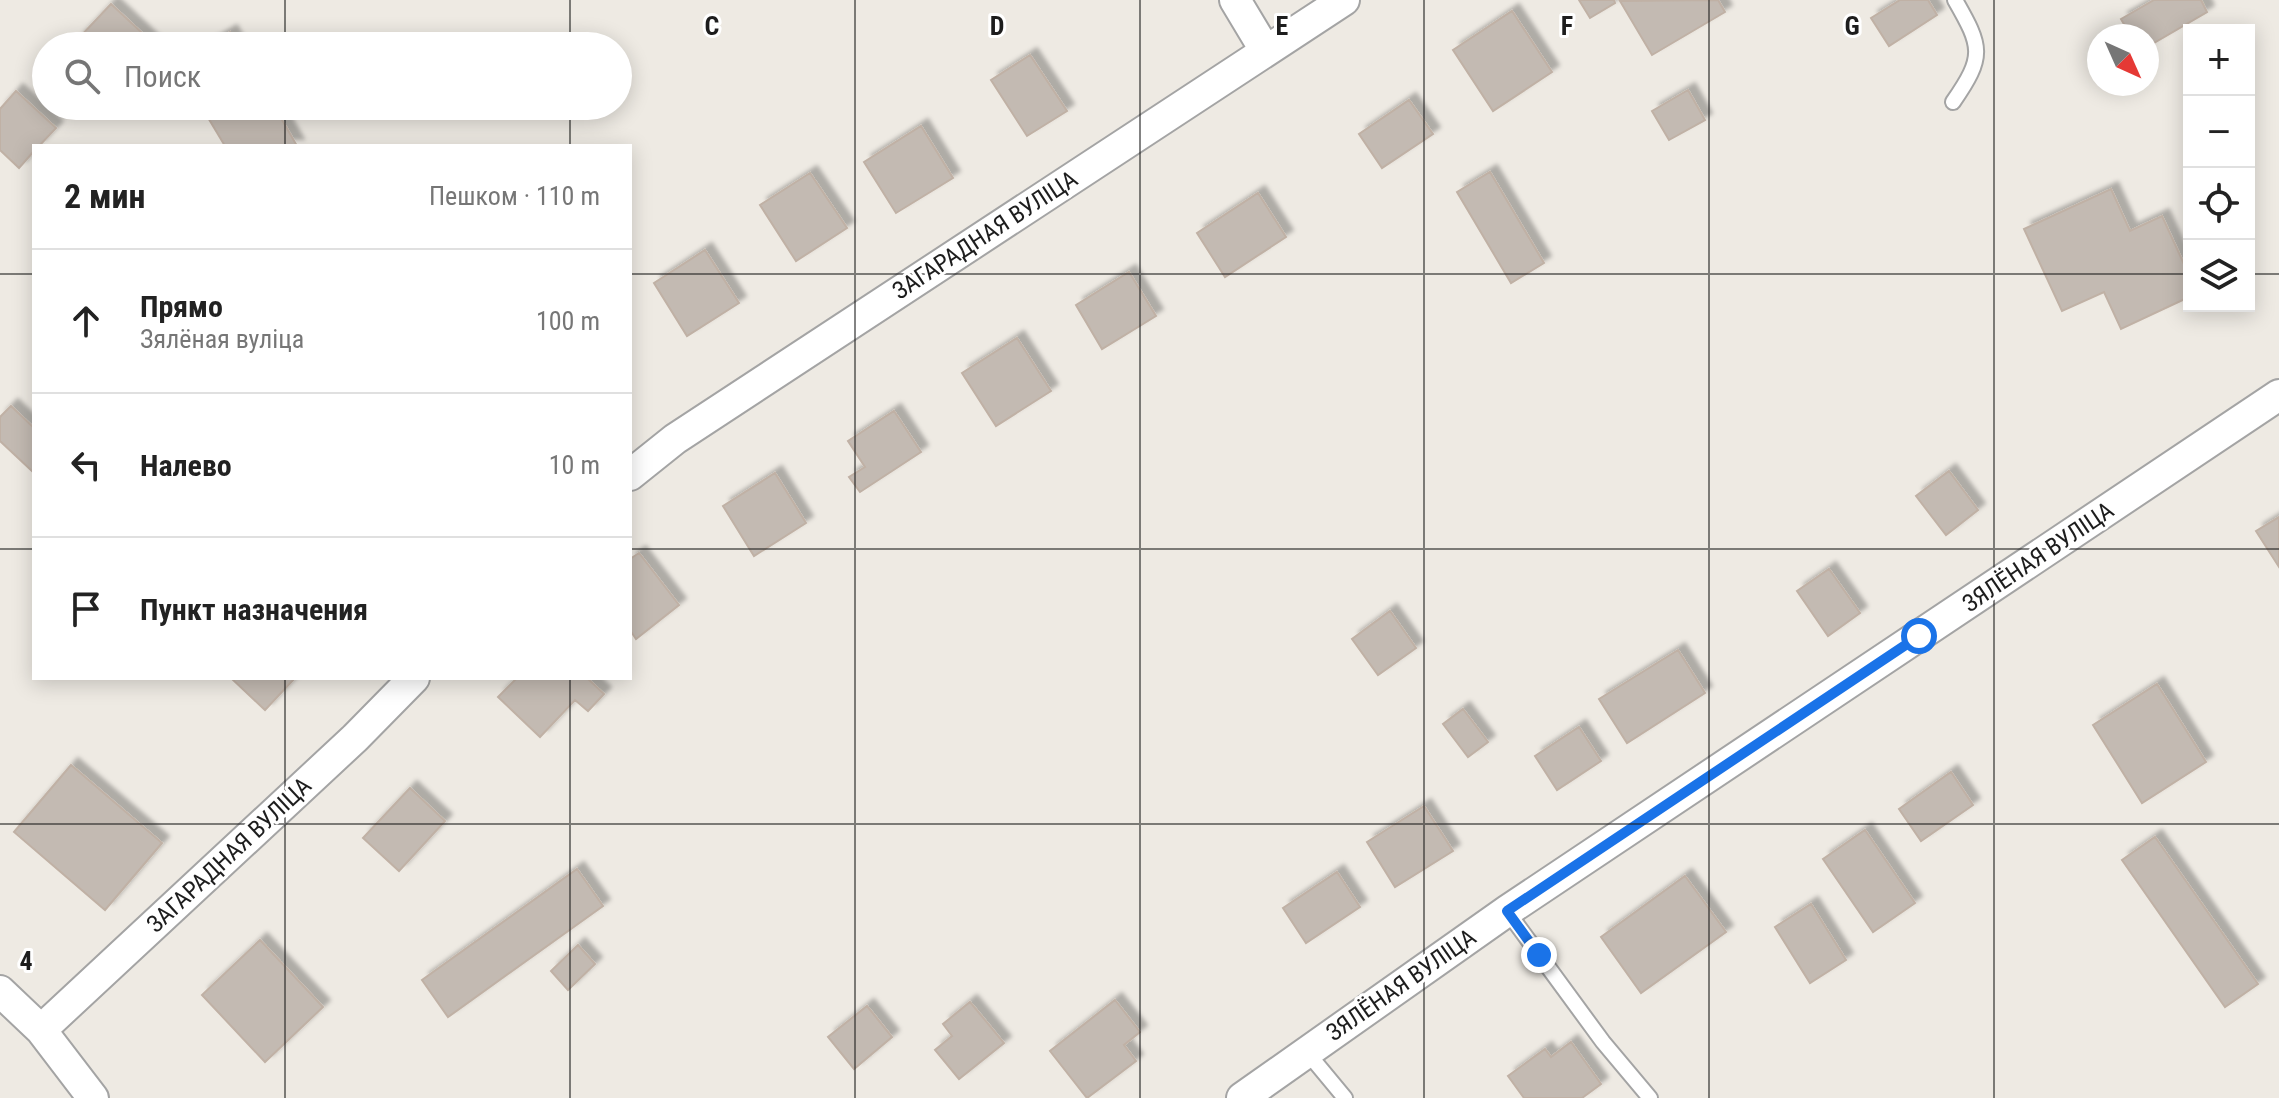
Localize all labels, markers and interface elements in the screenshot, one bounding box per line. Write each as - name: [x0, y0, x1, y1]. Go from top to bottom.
- text: C: [705, 11, 720, 41]
- text: D: [990, 11, 1004, 41]
- text: E: [1276, 11, 1289, 41]
- text: F: [1561, 11, 1573, 41]
- text: G: [1844, 11, 1860, 41]
- north arrow: [2087, 24, 2159, 96]
- map controls: [2183, 24, 2255, 312]
- button: +: [2183, 24, 2255, 96]
- search box: [32, 32, 632, 120]
- icon: search: [60, 54, 104, 98]
- text: Поиск: [124, 59, 201, 94]
- button: −: [2183, 96, 2255, 168]
- street label: ЗАГАРАДНАЯ ВУЛІЦА: [887, 165, 1083, 305]
- button: locate: [2183, 168, 2255, 240]
- text: 2 мин: [64, 176, 146, 216]
- text: Пешком · 110 m: [429, 181, 600, 211]
- button: layers: [2183, 240, 2255, 312]
- text: Прямо: [140, 289, 223, 324]
- icon: ahead: [64, 299, 108, 343]
- text: 100 m: [536, 306, 600, 336]
- text: Зялёная вуліца: [140, 324, 304, 354]
- icon: left: [64, 443, 108, 487]
- text: Налево: [140, 448, 232, 483]
- text: 10 m: [549, 450, 600, 480]
- street label: ЗЯЛЁНАЯ ВУЛІЦА: [1957, 496, 2119, 618]
- icon: arrive: [64, 587, 108, 631]
- text: Пункт назначения: [140, 592, 368, 627]
- route start: [1901, 618, 1937, 654]
- street label: ЗАГАРАДНАЯ ВУЛІЦА: [141, 771, 317, 938]
- street label: ЗЯЛЁНАЯ ВУЛІЦА: [1321, 923, 1481, 1047]
- route end: [1521, 937, 1557, 973]
- text: 4: [19, 946, 33, 976]

